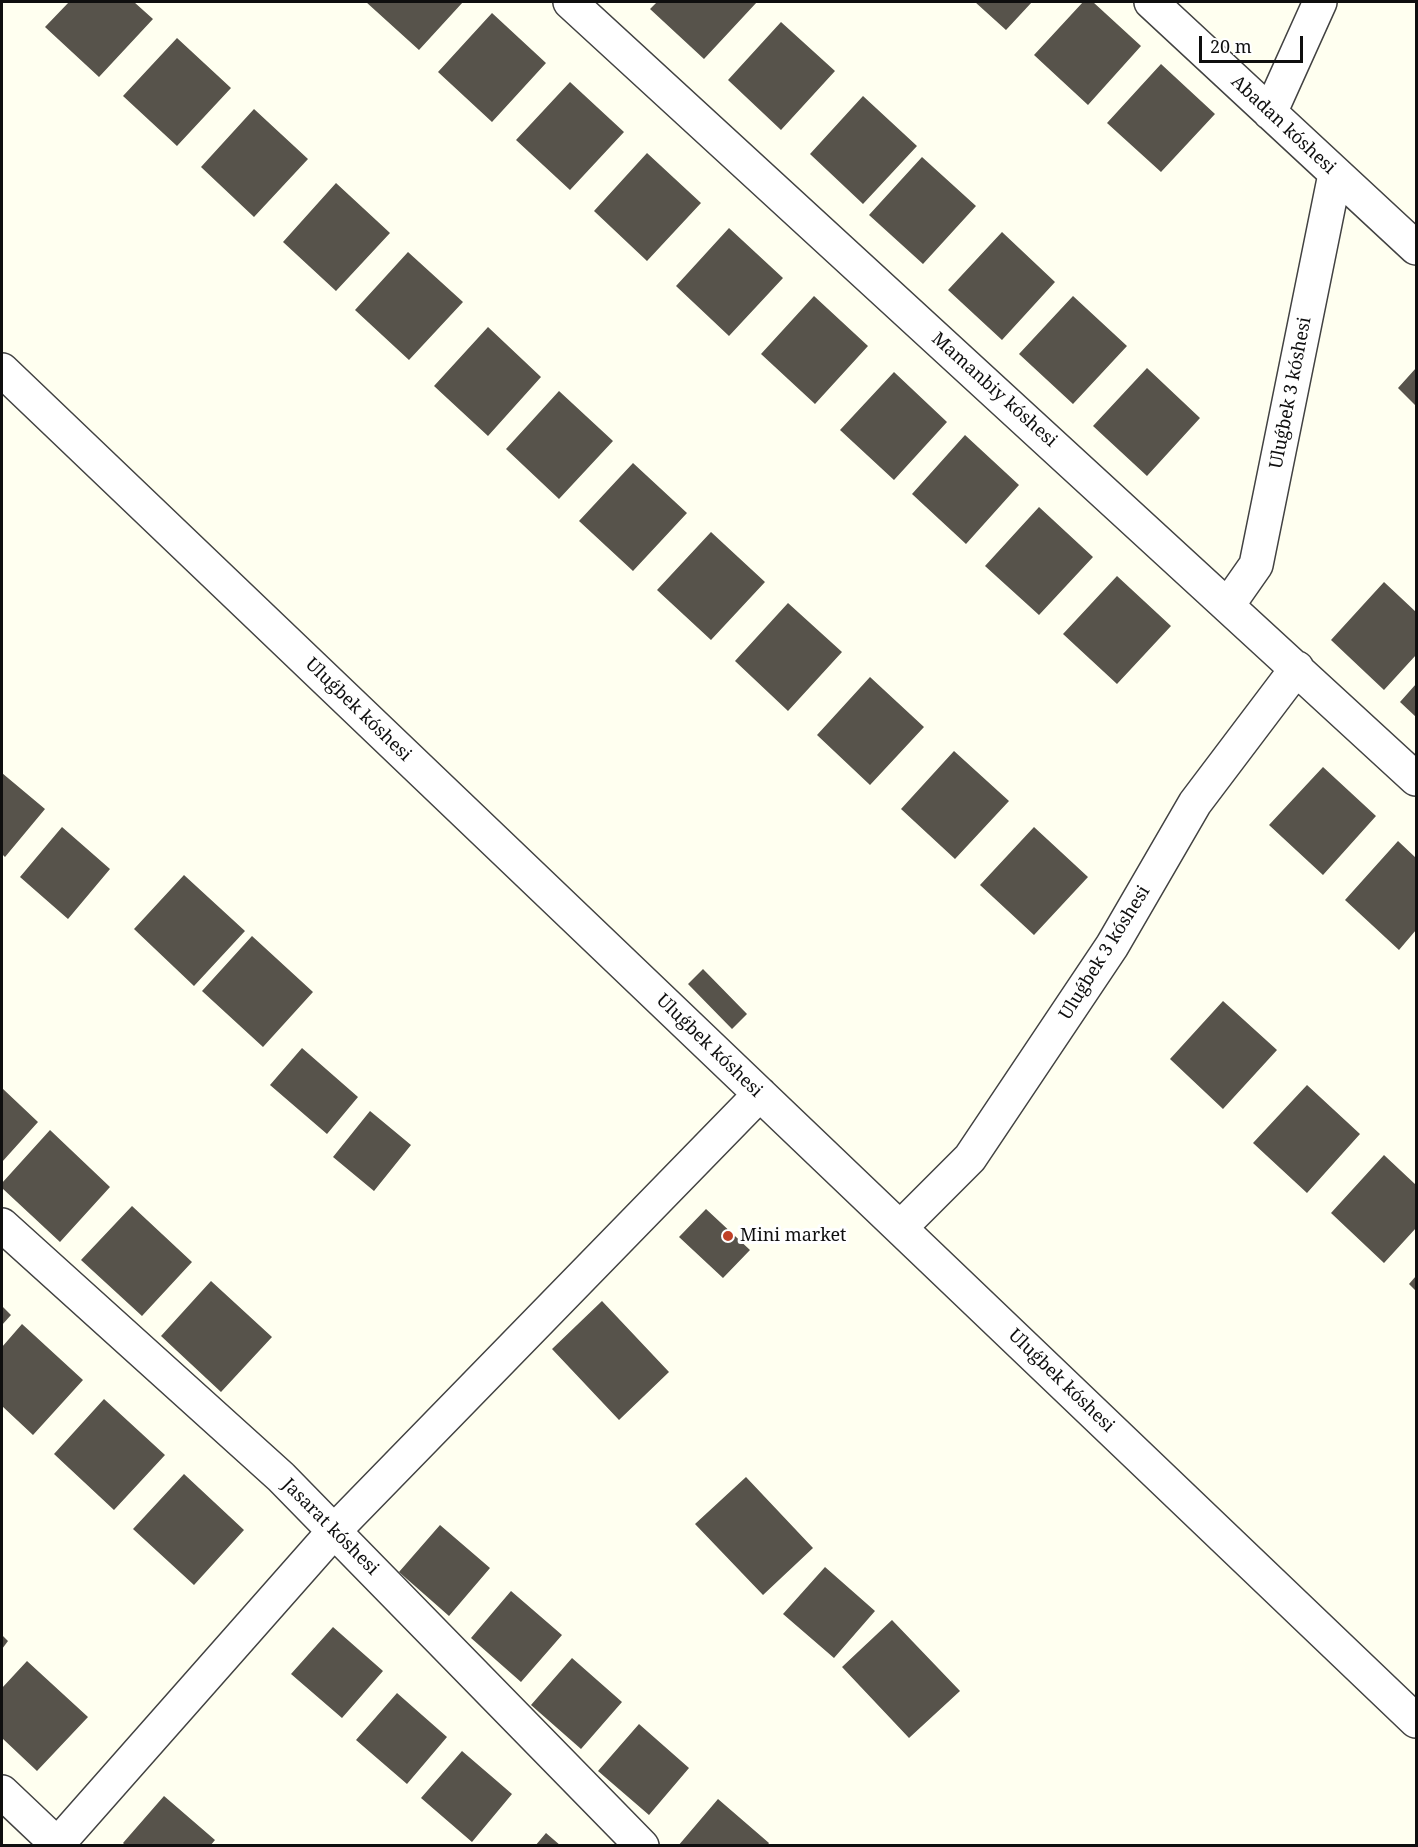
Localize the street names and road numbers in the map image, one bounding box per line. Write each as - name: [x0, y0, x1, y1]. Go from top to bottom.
- street label: Abadan kóshesi: [1226, 71, 1340, 179]
- street label: Uluǵbek 3 kóshesi: [1266, 315, 1316, 471]
- street label: Mamanbiy kóshesi: [927, 328, 1061, 452]
- street label: Uluǵbek kóshesi: [300, 654, 416, 766]
- street label: Uluǵbek 3 kóshesi: [1055, 882, 1155, 1024]
- street label: Uluǵbek kóshesi: [651, 990, 767, 1102]
- street label: Uluǵbek kóshesi: [1003, 1325, 1119, 1437]
- street label: Jasarat kóshesi: [277, 1474, 383, 1580]

